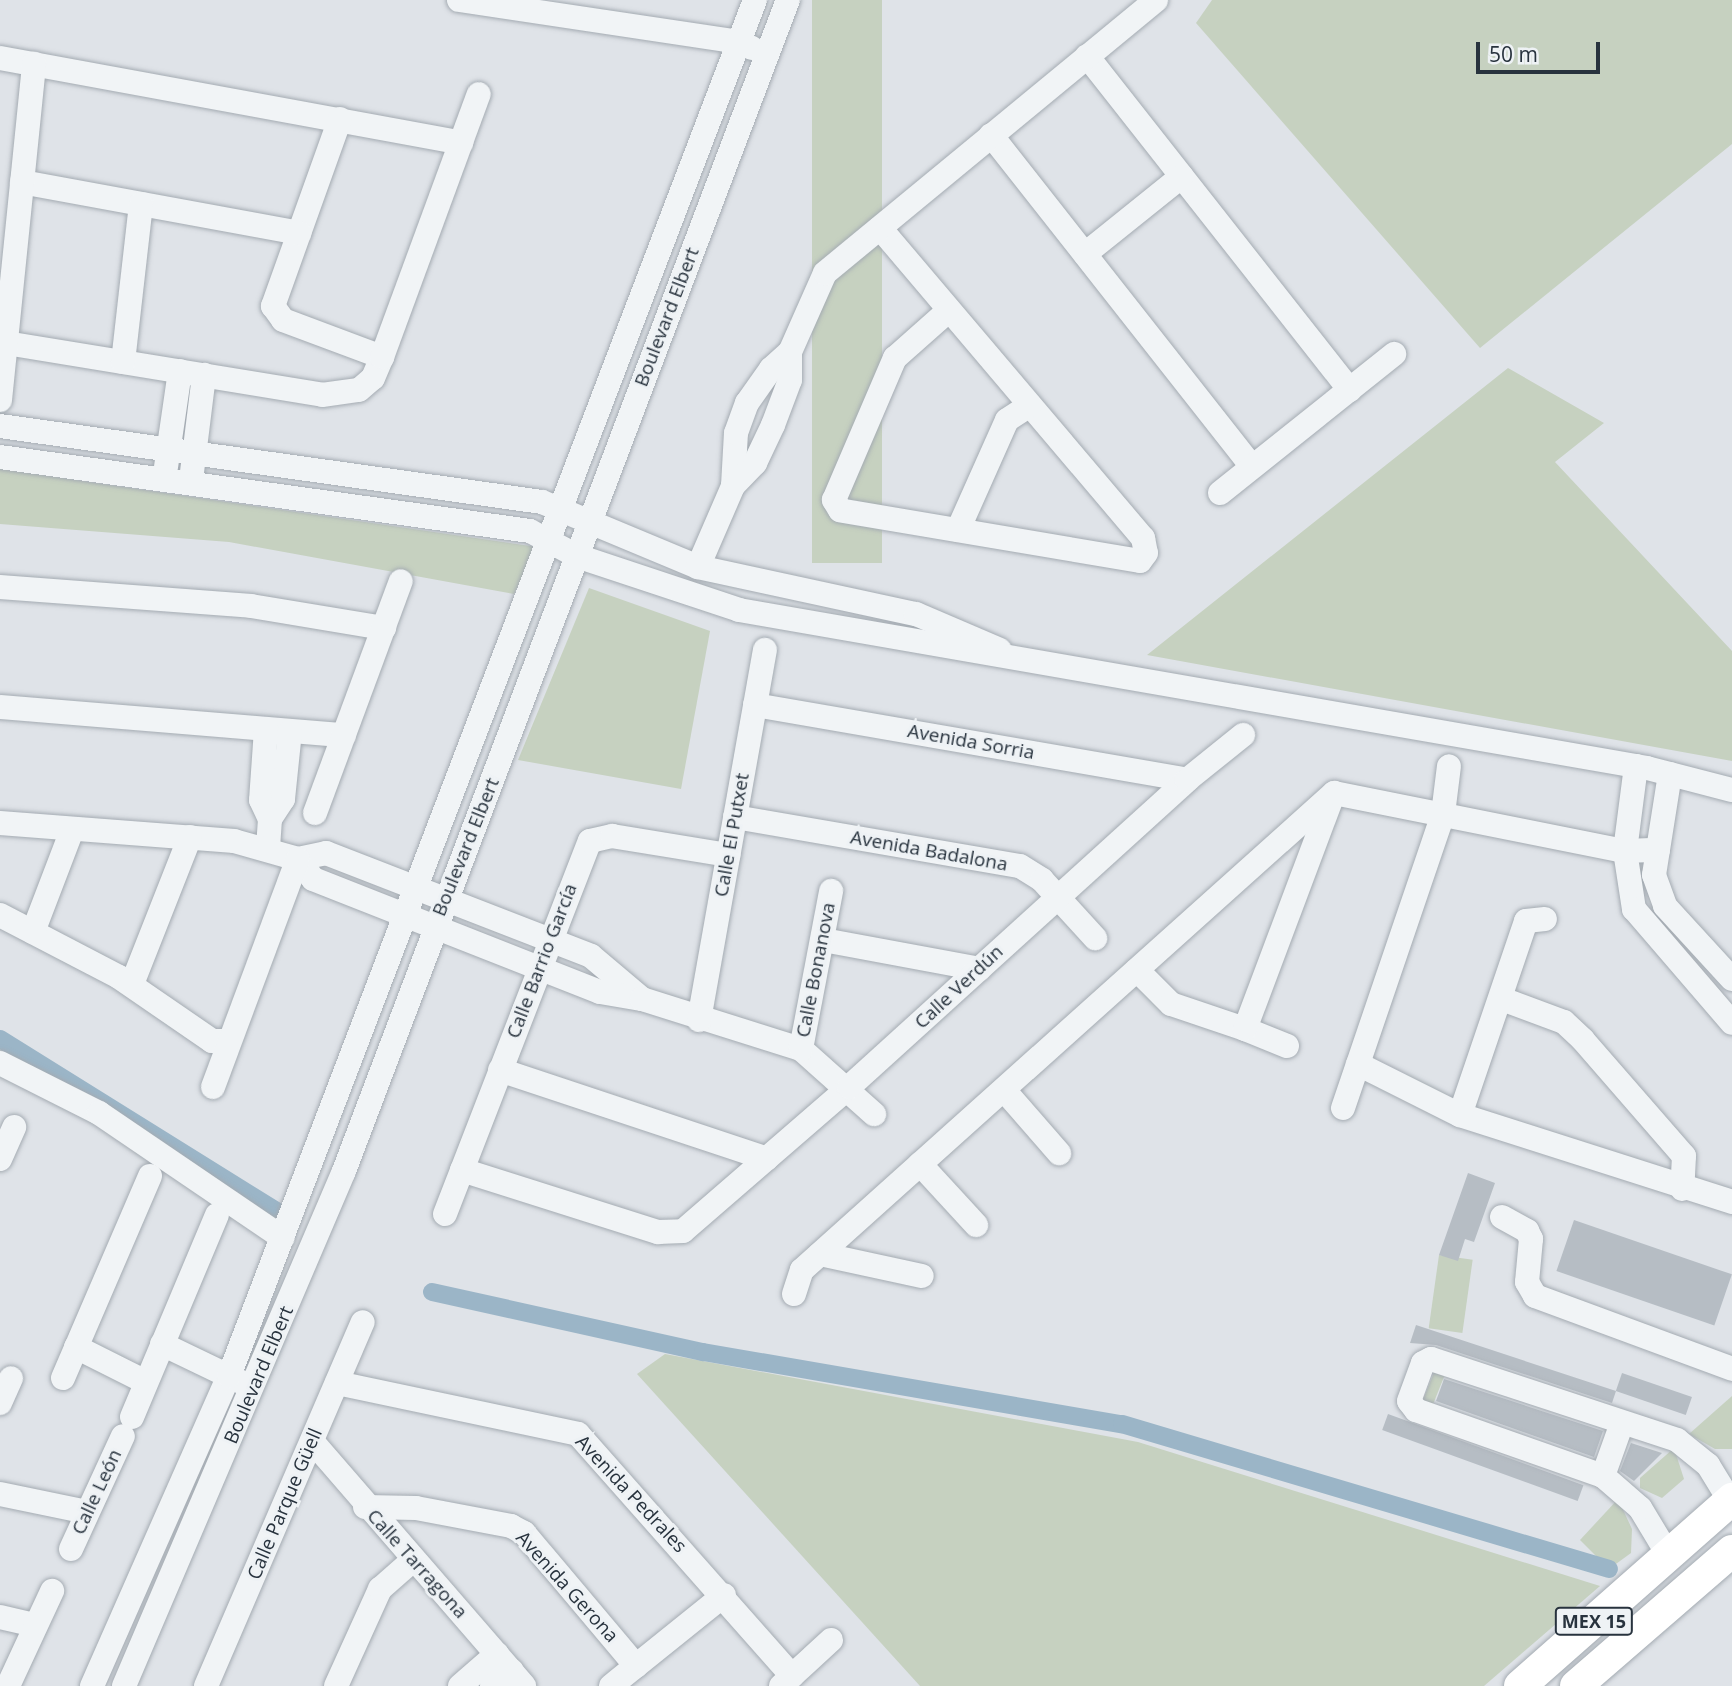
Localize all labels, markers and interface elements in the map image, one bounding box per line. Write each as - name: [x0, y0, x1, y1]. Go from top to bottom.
- scale bar: [1480, 28, 1604, 72]
- text: 50 m: [1489, 40, 1538, 68]
- street label: Boulevard Elbert: [630, 244, 704, 390]
- street label: Avenida Sorria: [906, 720, 1036, 764]
- street label: Calle El Putxet: [710, 771, 754, 899]
- street label: Boulevard Elbert: [428, 774, 504, 920]
- street label: Avenida Badalona: [849, 826, 1009, 876]
- street label: Calle Barrio García: [502, 880, 582, 1042]
- street label: Calle Bonanova: [792, 901, 840, 1039]
- street label: Calle Verdún: [910, 940, 1008, 1034]
- street label: Boulevard Elbert: [220, 1303, 298, 1447]
- street label: Calle Parque Güell: [243, 1425, 327, 1583]
- street label: Avenida Pedrales: [571, 1431, 691, 1557]
- street label: Calle León: [67, 1446, 127, 1538]
- street label: Calle Tarragona: [362, 1505, 472, 1623]
- street label: Avenida Gerona: [511, 1527, 623, 1647]
- road number: MEX 15: [1554, 1606, 1634, 1636]

